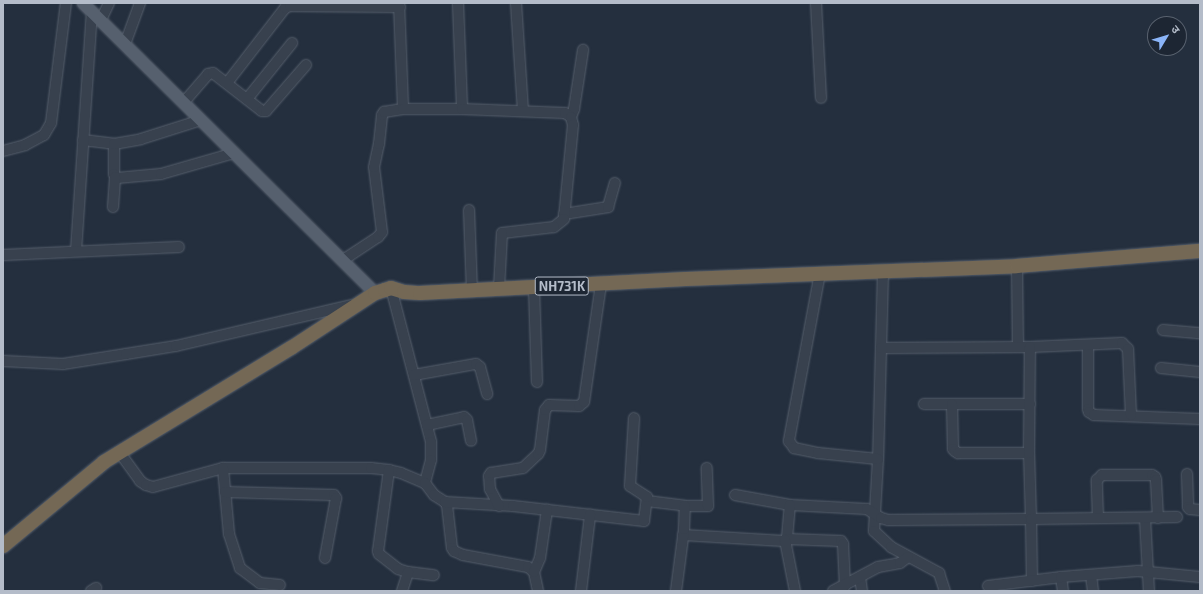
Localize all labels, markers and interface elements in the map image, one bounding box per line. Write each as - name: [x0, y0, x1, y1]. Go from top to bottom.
- north arrow: [1147, 16, 1187, 56]
- text: उ: [1169, 22, 1183, 35]
- road number: NH731K: [534, 275, 590, 297]

